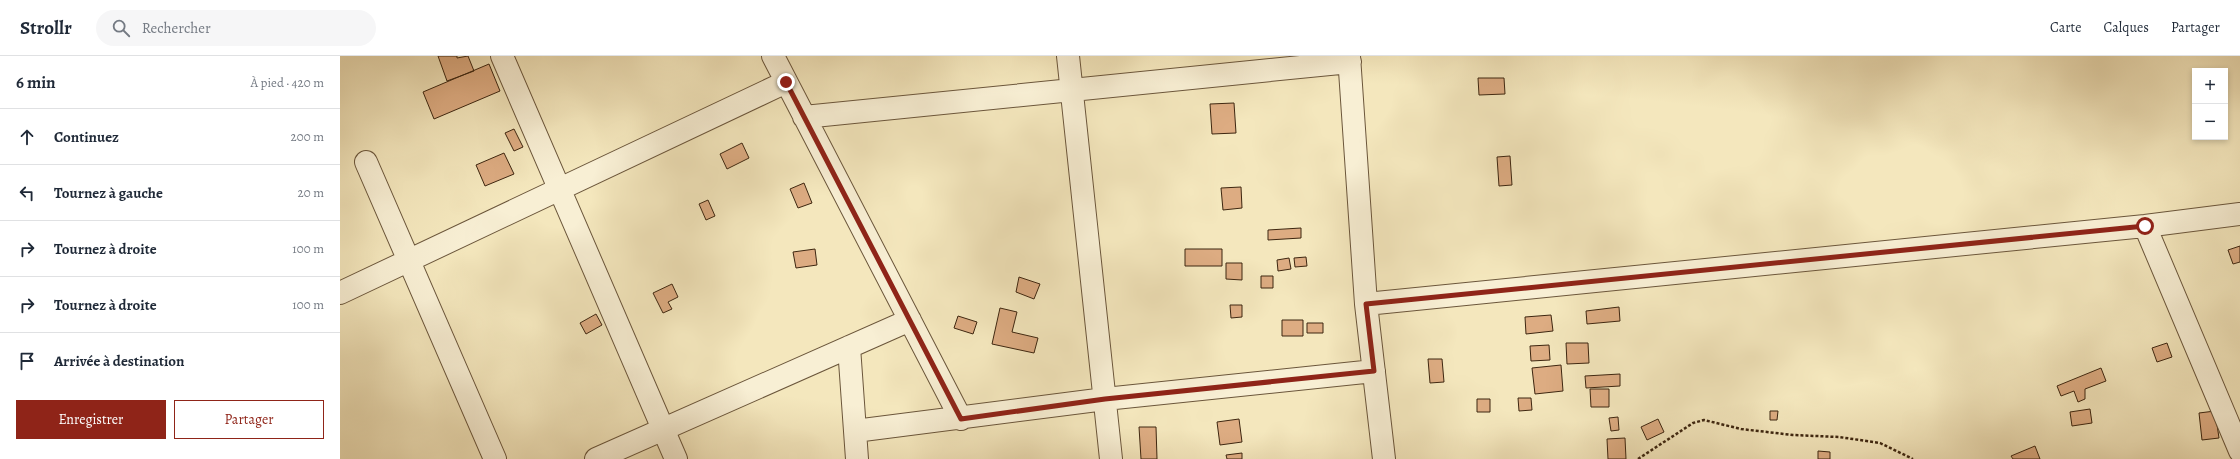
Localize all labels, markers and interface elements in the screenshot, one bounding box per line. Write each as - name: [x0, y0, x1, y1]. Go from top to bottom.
- search box: [96, 10, 376, 46]
- text: Strollr: [20, 15, 72, 41]
- icon: search: [110, 17, 132, 39]
- text: Rechercher: [142, 18, 211, 38]
- text: Carte: [2050, 18, 2081, 37]
- text: Calques: [2103, 18, 2149, 37]
- text: Partager: [2171, 18, 2220, 37]
- map controls: [2192, 68, 2228, 140]
- button: +: [2192, 68, 2228, 104]
- text: 6 min: [16, 71, 56, 94]
- route end: [777, 73, 795, 91]
- text: À pied · 420 m: [250, 74, 324, 91]
- button: −: [2192, 104, 2228, 140]
- icon: ahead: [16, 126, 38, 148]
- text: Continuez: [54, 127, 119, 147]
- text: 200 m: [291, 128, 324, 145]
- icon: left: [16, 182, 38, 204]
- text: Tournez à gauche: [54, 183, 163, 203]
- text: 20 m: [298, 184, 324, 201]
- route start: [2136, 217, 2154, 235]
- icon: right: [16, 238, 38, 260]
- text: Tournez à droite: [54, 239, 157, 259]
- text: 100 m: [292, 240, 324, 257]
- icon: right: [16, 294, 38, 316]
- text: Tournez à droite: [54, 295, 157, 315]
- text: 100 m: [292, 296, 324, 313]
- icon: arrive: [16, 350, 38, 372]
- text: Arrivée à destination: [54, 351, 185, 371]
- button: Enregistrer: [16, 400, 166, 439]
- button: Partager: [174, 400, 324, 439]

